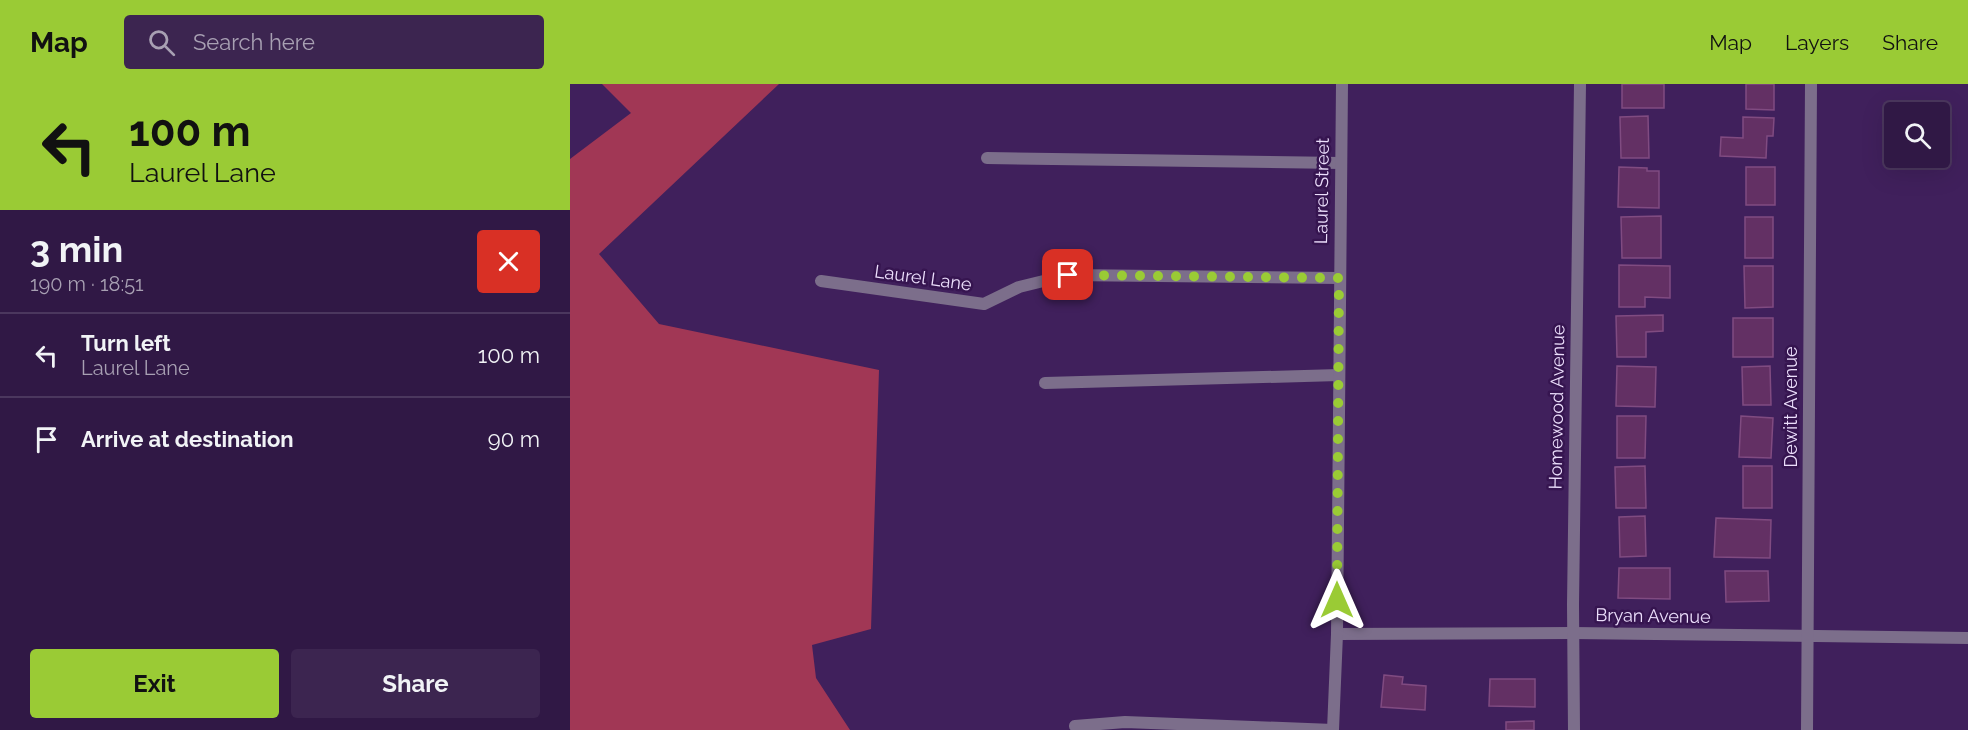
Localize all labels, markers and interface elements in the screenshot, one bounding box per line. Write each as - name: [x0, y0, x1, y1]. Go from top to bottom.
- search box: [124, 15, 544, 69]
- text: Map: [30, 26, 88, 59]
- icon: search: [145, 26, 178, 59]
- text: Search here: [193, 29, 315, 55]
- text: Map: [1709, 30, 1752, 55]
- text: Layers: [1785, 30, 1849, 55]
- text: Share: [1882, 30, 1938, 55]
- map controls: [1884, 102, 1950, 168]
- button: search: [1884, 102, 1950, 168]
- text: 100 m: [129, 107, 251, 156]
- icon: left: [30, 108, 108, 186]
- street label: Laurel Street: [1310, 138, 1333, 244]
- text: Laurel Lane: [129, 157, 276, 188]
- text: 3 min: [30, 228, 123, 270]
- button: close: [477, 230, 540, 293]
- pin: [1042, 249, 1093, 300]
- icon: arrive: [1051, 258, 1084, 291]
- street label: Laurel Lane: [873, 260, 973, 295]
- text: 190 m · 18:51: [30, 272, 144, 296]
- street label: Homewood Avenue: [1545, 324, 1568, 490]
- text: Turn left: [81, 330, 171, 356]
- icon: left: [30, 339, 63, 372]
- text: 100 m: [478, 342, 540, 368]
- street label: Dewitt Avenue: [1780, 346, 1801, 468]
- text: Laurel Lane: [81, 356, 190, 380]
- icon: arrive: [30, 423, 63, 456]
- text: Arrive at destination: [81, 426, 294, 452]
- text: 90 m: [488, 426, 540, 452]
- position arrow: [1305, 568, 1369, 632]
- street label: Bryan Avenue: [1595, 604, 1711, 627]
- button: Exit: [30, 649, 279, 718]
- button: Share: [291, 649, 540, 718]

